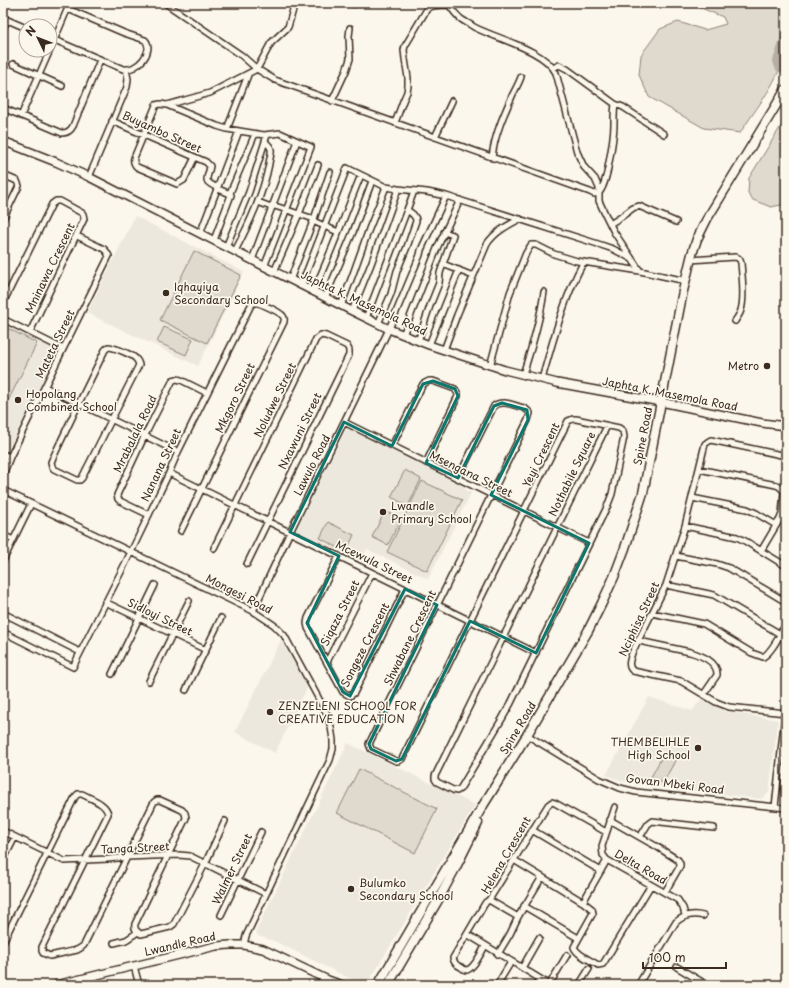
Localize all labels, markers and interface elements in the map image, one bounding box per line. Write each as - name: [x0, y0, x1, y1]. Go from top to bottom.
- north arrow: [18, 18, 58, 58]
- text: N: [21, 22, 40, 40]
- street label: Buyambo Street: [120, 106, 204, 157]
- street label: Mninawa Crescent: [20, 219, 79, 316]
- street label: Japhta K. Masemola Road: [298, 266, 430, 339]
- place label: Iqhayiya Secondary School: [174, 278, 268, 308]
- marker: Iqhayiya Secondary School: [161, 288, 171, 298]
- street label: Mateta Street: [31, 306, 79, 381]
- place label: Metro: [728, 357, 759, 374]
- street label: Mkgoro Street: [210, 359, 259, 436]
- street label: Noludwe Street: [249, 359, 300, 440]
- marker: Metro: [762, 361, 772, 371]
- street label: Japhta K. Masemola Road: [601, 372, 739, 415]
- place label: Hopolang Combined School: [26, 385, 117, 415]
- street label: Nxawuni Street: [274, 389, 326, 472]
- street label: Mrabalala Road: [108, 392, 161, 475]
- marker: Hopolang Combined School: [13, 395, 23, 405]
- street label: Spine Road: [629, 405, 656, 467]
- street label: Yeyi Crescent: [518, 419, 564, 490]
- street label: Nanana Street: [136, 425, 185, 504]
- street label: Nothabile Square: [544, 429, 599, 519]
- street label: Lawulo Road: [289, 431, 334, 498]
- street label: Msengana Street: [427, 446, 516, 501]
- place label: Lwandle Primary School: [391, 497, 472, 527]
- marker: Lwandle Primary School: [378, 507, 388, 517]
- street label: Mcewula Street: [333, 536, 416, 588]
- street label: Mongesi Road: [203, 569, 276, 618]
- street label: Siqaza Street: [316, 576, 364, 649]
- street label: Nciphisa Street: [614, 578, 663, 659]
- street label: Shwabane Crescent: [379, 587, 440, 688]
- street label: Sidloyi Street: [125, 593, 196, 640]
- street label: Songeze Crescent: [336, 599, 393, 690]
- place label: ZENZELENI SCHOOL FOR CREATIVE EDUCATION: [278, 697, 417, 727]
- street label: Spine Road: [495, 698, 540, 757]
- marker: ZENZELENI SCHOOL FOR CREATIVE EDUCATION: [265, 707, 275, 717]
- place label: THEMBELIHLE High School: [611, 733, 690, 763]
- marker: THEMBELIHLE High School: [693, 743, 703, 753]
- street label: Govan Mbeki Road: [625, 769, 725, 798]
- street label: Helena Crescent: [476, 812, 535, 897]
- street label: Walmer Street: [207, 830, 256, 907]
- street label: Tanga Street: [100, 837, 171, 858]
- street label: Delta Road: [612, 845, 671, 888]
- place label: Bulumko Secondary School: [359, 874, 453, 904]
- marker: Bulumko Secondary School: [346, 884, 356, 894]
- street label: Lwandle Road: [142, 927, 217, 960]
- scale bar: [643, 944, 726, 970]
- text: 100 m: [649, 948, 686, 966]

